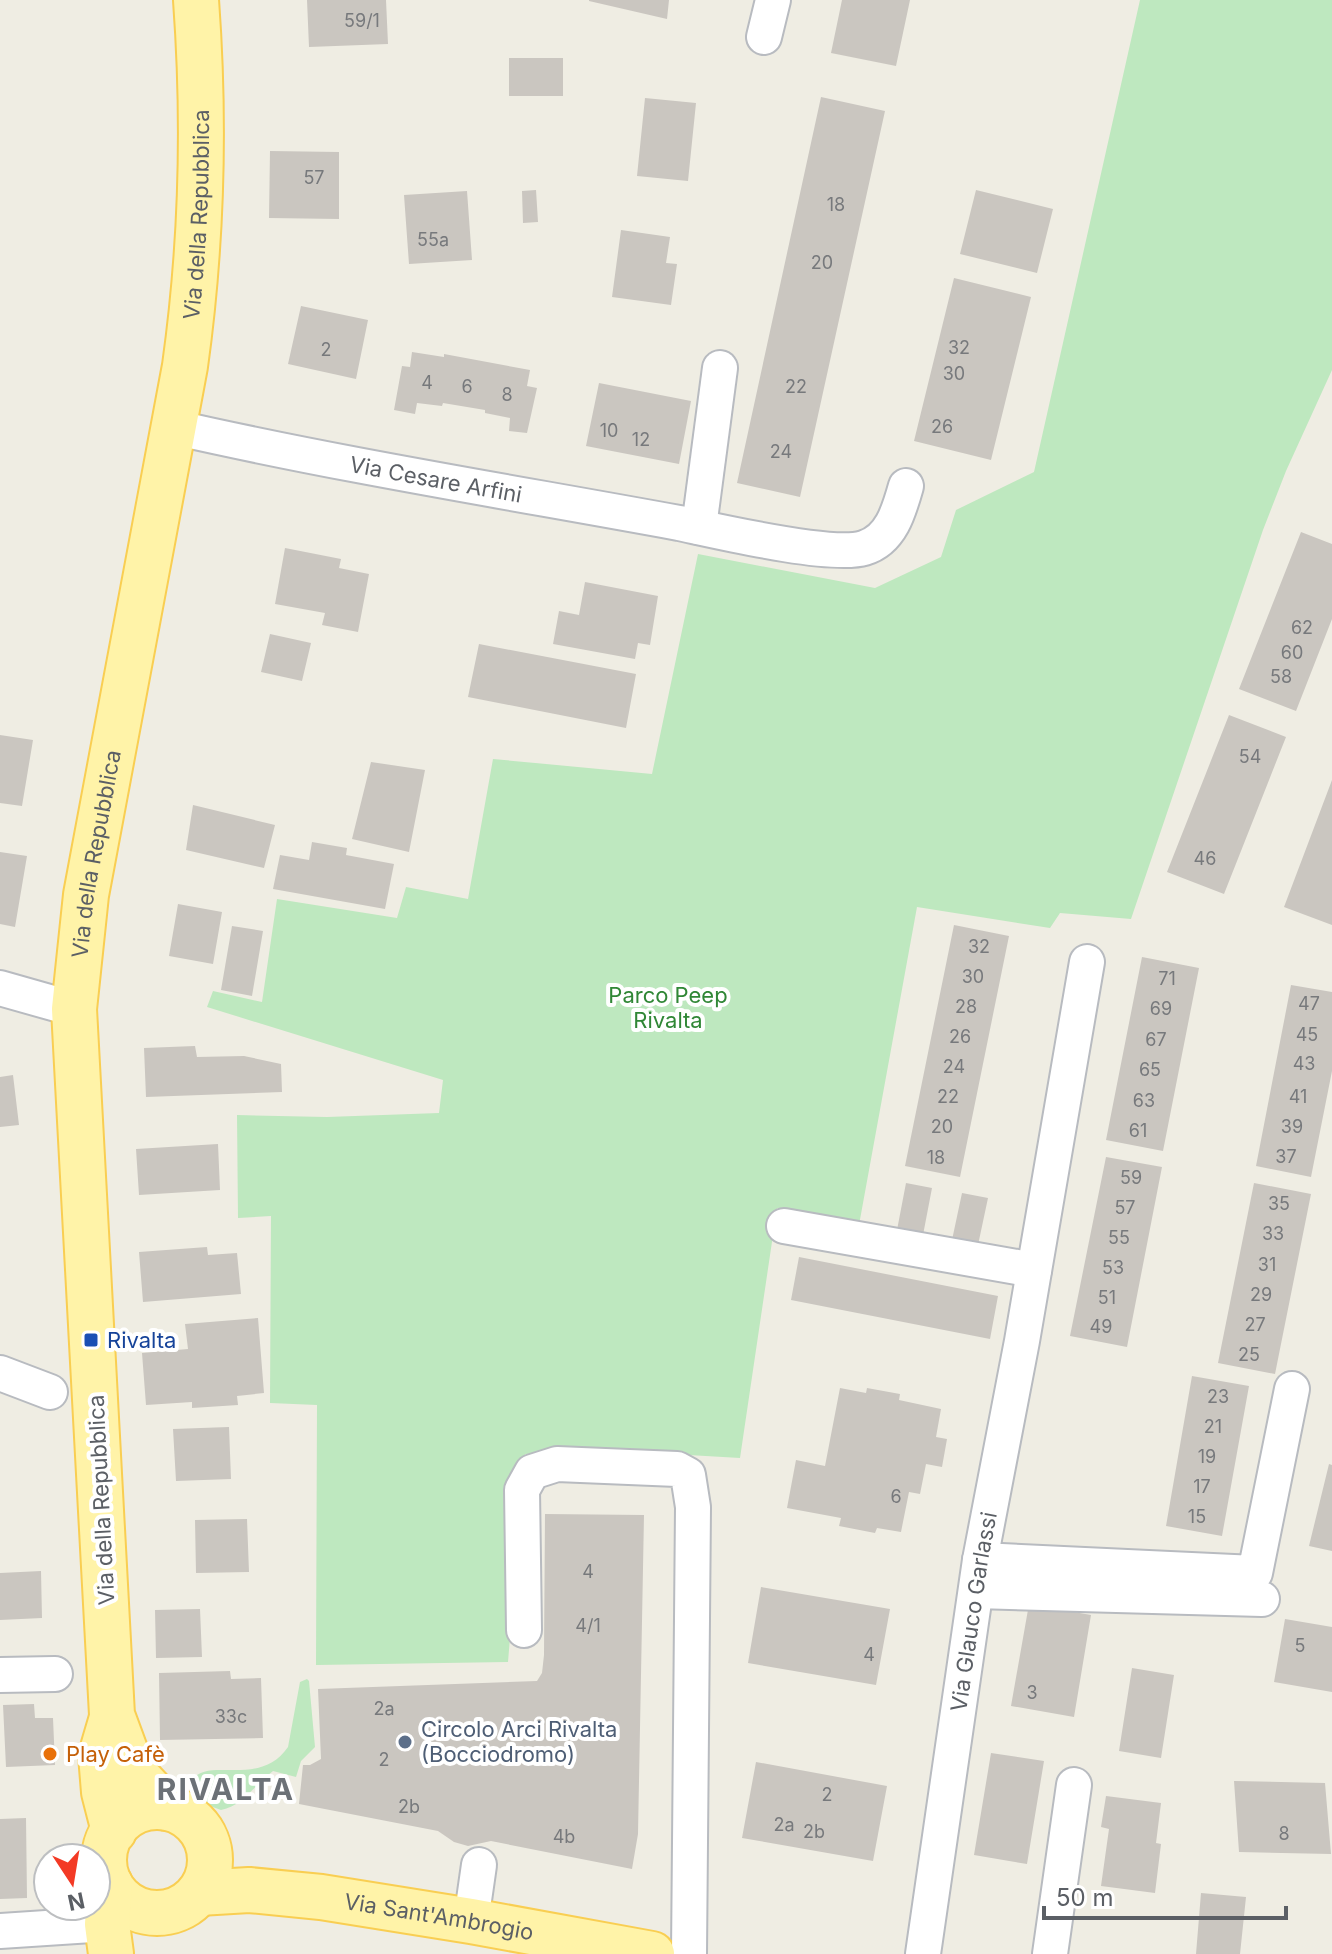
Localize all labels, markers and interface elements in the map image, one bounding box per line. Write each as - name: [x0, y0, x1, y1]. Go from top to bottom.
- house number: 59/1: [344, 10, 380, 31]
- street label: Via della Repubblica: [178, 109, 214, 321]
- house number: 57: [303, 167, 325, 188]
- house number: 18: [827, 194, 845, 215]
- house number: 55a: [417, 229, 449, 250]
- house number: 20: [811, 252, 833, 273]
- house number: 32: [948, 337, 970, 358]
- house number: 2: [321, 339, 331, 360]
- house number: 30: [943, 363, 965, 384]
- house number: 4: [421, 372, 433, 393]
- house number: 6: [461, 376, 473, 397]
- house number: 22: [785, 376, 807, 397]
- house number: 8: [501, 384, 513, 405]
- house number: 26: [931, 416, 953, 437]
- house number: 10: [600, 420, 618, 441]
- house number: 12: [632, 429, 650, 450]
- house number: 24: [770, 441, 792, 462]
- street label: Via Cesare Arfini: [348, 451, 524, 508]
- house number: 62: [1291, 617, 1313, 638]
- house number: 60: [1281, 642, 1303, 663]
- house number: 58: [1270, 666, 1292, 687]
- house number: 54: [1239, 746, 1261, 767]
- street label: Via della Repubblica: [66, 748, 126, 959]
- house number: 46: [1194, 848, 1216, 869]
- house number: 32: [968, 936, 990, 957]
- house number: 30: [962, 966, 984, 987]
- house number: 71: [1158, 968, 1176, 989]
- park label: Parco Peep Rivalta: [608, 982, 728, 1033]
- house number: 47: [1298, 993, 1320, 1014]
- house number: 28: [955, 996, 977, 1017]
- house number: 69: [1150, 998, 1172, 1019]
- house number: 45: [1296, 1024, 1318, 1045]
- house number: 26: [949, 1026, 971, 1047]
- house number: 67: [1145, 1029, 1167, 1050]
- house number: 43: [1293, 1053, 1315, 1074]
- house number: 24: [943, 1056, 965, 1077]
- house number: 65: [1139, 1059, 1161, 1080]
- house number: 22: [937, 1086, 959, 1107]
- house number: 41: [1289, 1086, 1307, 1107]
- house number: 63: [1133, 1090, 1155, 1111]
- house number: 20: [931, 1116, 953, 1137]
- house number: 39: [1281, 1116, 1303, 1137]
- house number: 61: [1129, 1120, 1147, 1141]
- house number: 37: [1275, 1146, 1297, 1167]
- house number: 18: [927, 1147, 945, 1168]
- house number: 59: [1120, 1167, 1142, 1188]
- house number: 35: [1268, 1193, 1290, 1214]
- house number: 57: [1114, 1197, 1136, 1218]
- house number: 33: [1262, 1223, 1284, 1244]
- house number: 55: [1108, 1227, 1130, 1248]
- house number: 31: [1258, 1254, 1276, 1275]
- house number: 53: [1102, 1257, 1124, 1278]
- house number: 29: [1250, 1284, 1272, 1305]
- house number: 51: [1098, 1287, 1116, 1308]
- house number: 27: [1244, 1314, 1266, 1335]
- house number: 49: [1090, 1316, 1112, 1337]
- place label: Rivalta: [107, 1327, 176, 1353]
- marker: Rivalta: [82, 1331, 100, 1349]
- house number: 25: [1238, 1344, 1260, 1365]
- house number: 23: [1207, 1386, 1229, 1407]
- street label: Via della Repubblica: [83, 1394, 119, 1606]
- house number: 21: [1204, 1416, 1222, 1437]
- house number: 19: [1198, 1446, 1216, 1467]
- house number: 17: [1193, 1476, 1211, 1497]
- house number: 6: [890, 1486, 902, 1507]
- house number: 15: [1188, 1506, 1206, 1527]
- street label: Via Glauco Garlassi: [945, 1510, 1002, 1713]
- house number: 4: [582, 1561, 594, 1582]
- house number: 4/1: [575, 1615, 601, 1636]
- house number: 5: [1295, 1635, 1305, 1656]
- house number: 4: [863, 1644, 875, 1665]
- house number: 3: [1026, 1682, 1038, 1703]
- house number: 2a: [373, 1698, 395, 1719]
- house number: 33c: [215, 1706, 247, 1727]
- place label: Circolo Arci Rivalta (Bocciodromo): [421, 1716, 617, 1767]
- marker: Circolo Arci Rivalta (Bocciodromo): [396, 1733, 414, 1751]
- place label: Play Cafè: [66, 1741, 165, 1767]
- marker: Play Cafè: [41, 1745, 59, 1763]
- house number: 2: [379, 1749, 389, 1770]
- district label: RIVALTA: [157, 1771, 295, 1807]
- house number: 2: [822, 1784, 832, 1805]
- house number: 2b: [398, 1796, 420, 1817]
- house number: 2a: [773, 1814, 795, 1835]
- house number: 2b: [803, 1821, 825, 1842]
- house number: 8: [1278, 1823, 1290, 1844]
- house number: 4b: [553, 1826, 575, 1847]
- north arrow: [32, 1842, 112, 1922]
- scale bar: [1044, 1870, 1286, 1920]
- text: 50 m: [1056, 1883, 1114, 1912]
- text: N: [65, 1887, 87, 1916]
- street label: Via Sant'Ambrogio: [342, 1888, 536, 1945]

